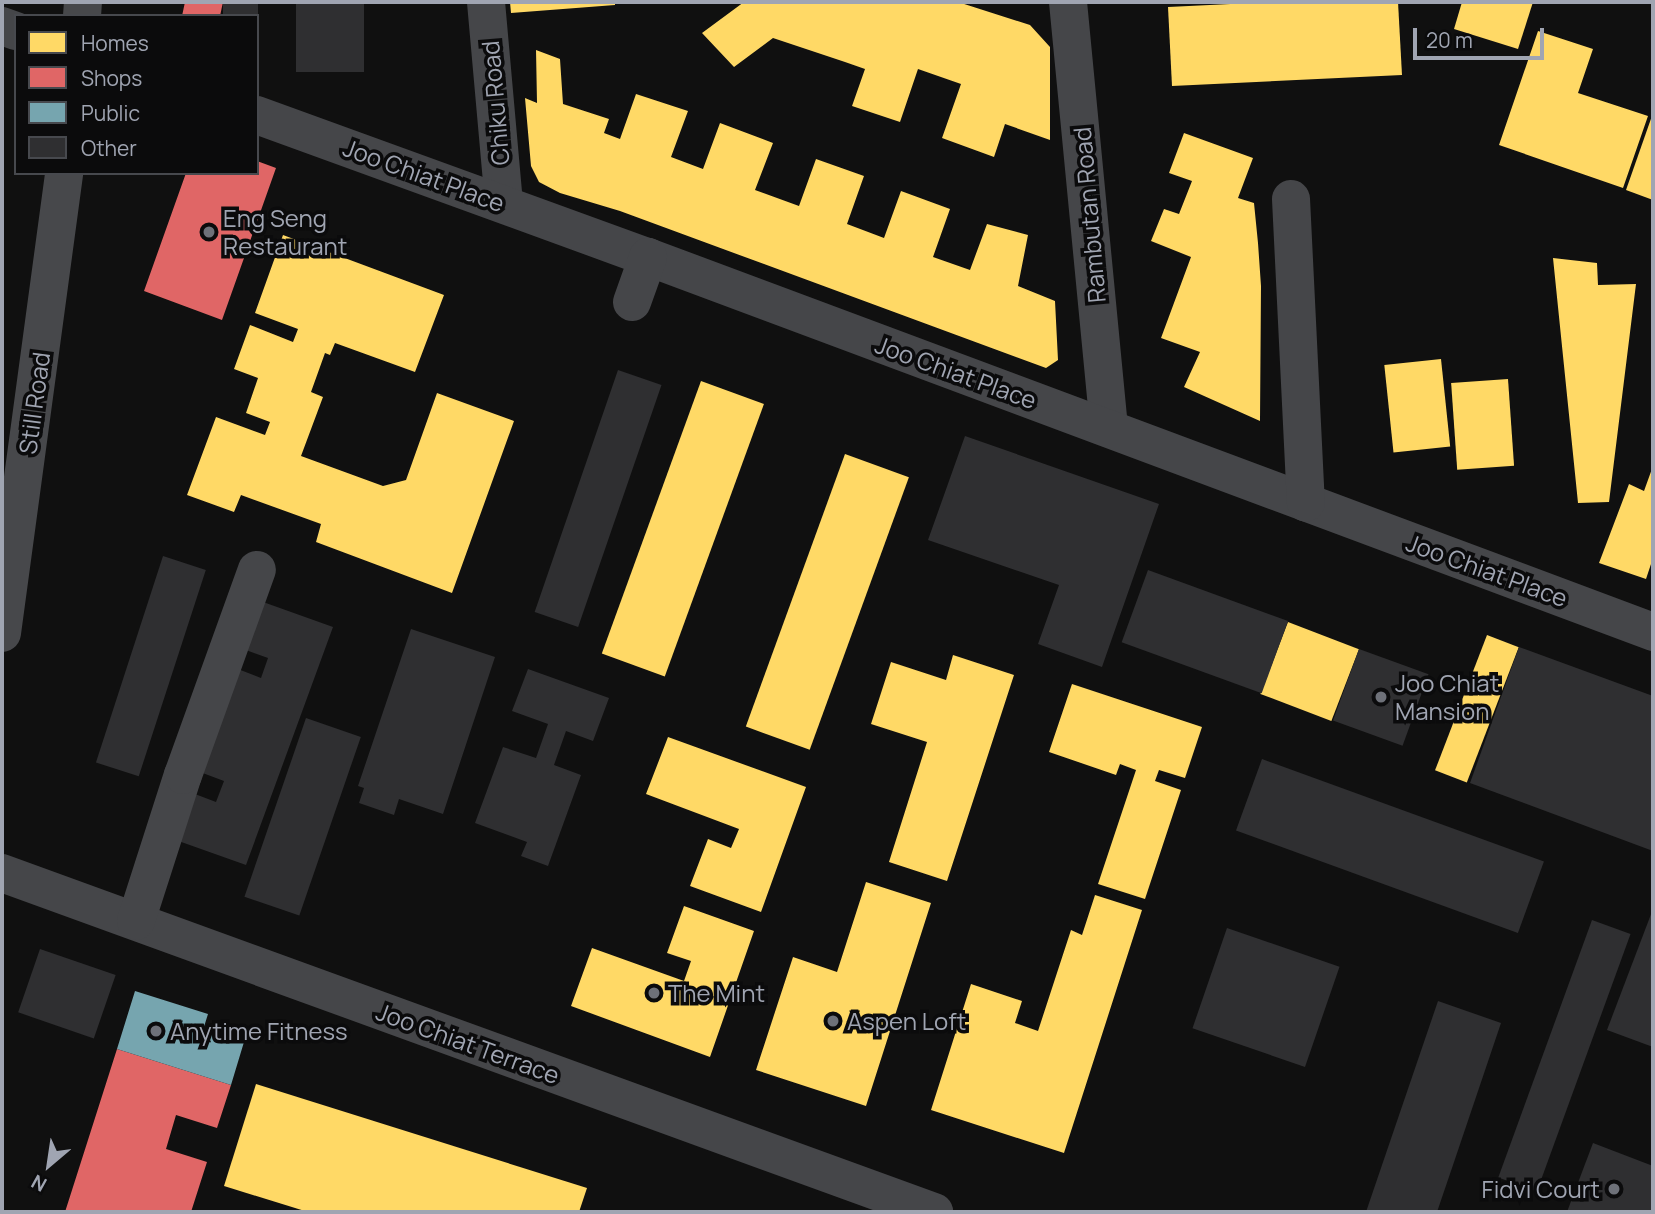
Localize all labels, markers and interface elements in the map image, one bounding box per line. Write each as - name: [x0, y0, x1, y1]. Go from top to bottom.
- legend: [14, 14, 259, 175]
- scale bar: [1417, 14, 1548, 58]
- text: 20 m: [1426, 26, 1473, 54]
- text: Homes: [81, 29, 149, 57]
- street label: Chiku Road: [475, 40, 515, 166]
- text: Shops: [81, 64, 142, 92]
- text: Public: [81, 99, 140, 127]
- street label: Rambutan Road: [1067, 126, 1111, 304]
- street label: Joo Chiat Place: [339, 132, 509, 218]
- text: Other: [81, 134, 137, 162]
- place label: Eng Seng Restaurant: [223, 204, 347, 260]
- marker: Eng Seng Restaurant: [201, 224, 217, 240]
- street label: Joo Chiat Place: [871, 329, 1041, 415]
- street label: Still Road: [13, 350, 55, 456]
- street label: Joo Chiat Place: [1402, 527, 1572, 613]
- place label: Joo Chiat Mansion: [1395, 669, 1499, 725]
- marker: Joo Chiat Mansion: [1373, 689, 1389, 705]
- place label: The Mint: [668, 979, 765, 1007]
- marker: The Mint: [646, 985, 662, 1001]
- street label: Joo Chiat Terrace: [373, 997, 563, 1089]
- place label: Aspen Loft: [847, 1007, 966, 1035]
- marker: Aspen Loft: [825, 1013, 841, 1029]
- place label: Anytime Fitness: [170, 1017, 348, 1045]
- marker: Anytime Fitness: [148, 1023, 164, 1039]
- north arrow: [14, 1130, 84, 1200]
- text: N: [27, 1169, 51, 1198]
- place label: Fidvi Court: [1482, 1175, 1600, 1203]
- marker: Fidvi Court: [1606, 1181, 1622, 1197]

